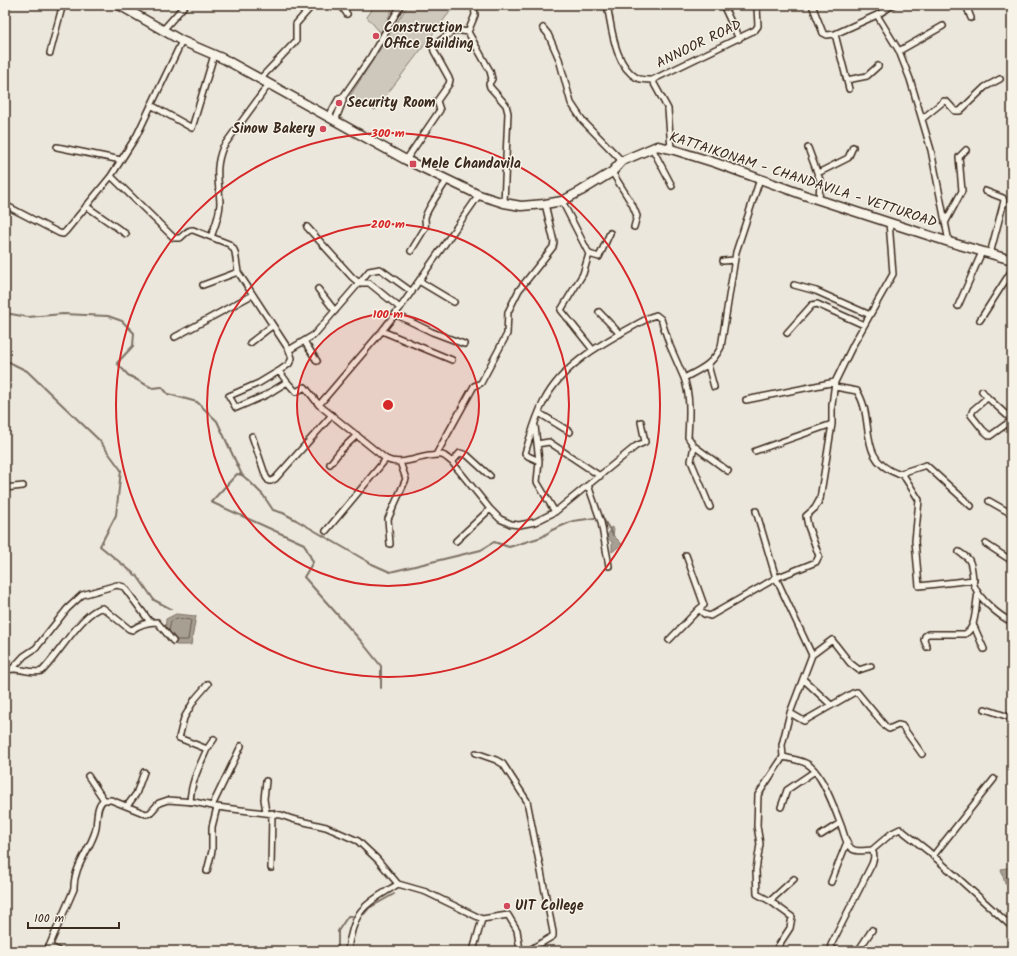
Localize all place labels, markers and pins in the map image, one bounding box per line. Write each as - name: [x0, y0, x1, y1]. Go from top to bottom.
- place label: Construction Office Building: [384, 17, 474, 55]
- marker: Construction Office Building: [371, 31, 381, 41]
- place label: Security Room: [347, 92, 436, 114]
- marker: Security Room: [334, 98, 344, 108]
- place label: Sinow Bakery: [232, 118, 316, 140]
- marker: Sinow Bakery: [318, 124, 328, 134]
- place label: Mele Chandavila: [421, 153, 521, 175]
- marker: Mele Chandavila: [408, 159, 418, 169]
- centre of rings: [381, 398, 395, 412]
- place label: UIT College: [515, 895, 584, 917]
- marker: UIT College: [502, 901, 512, 911]

